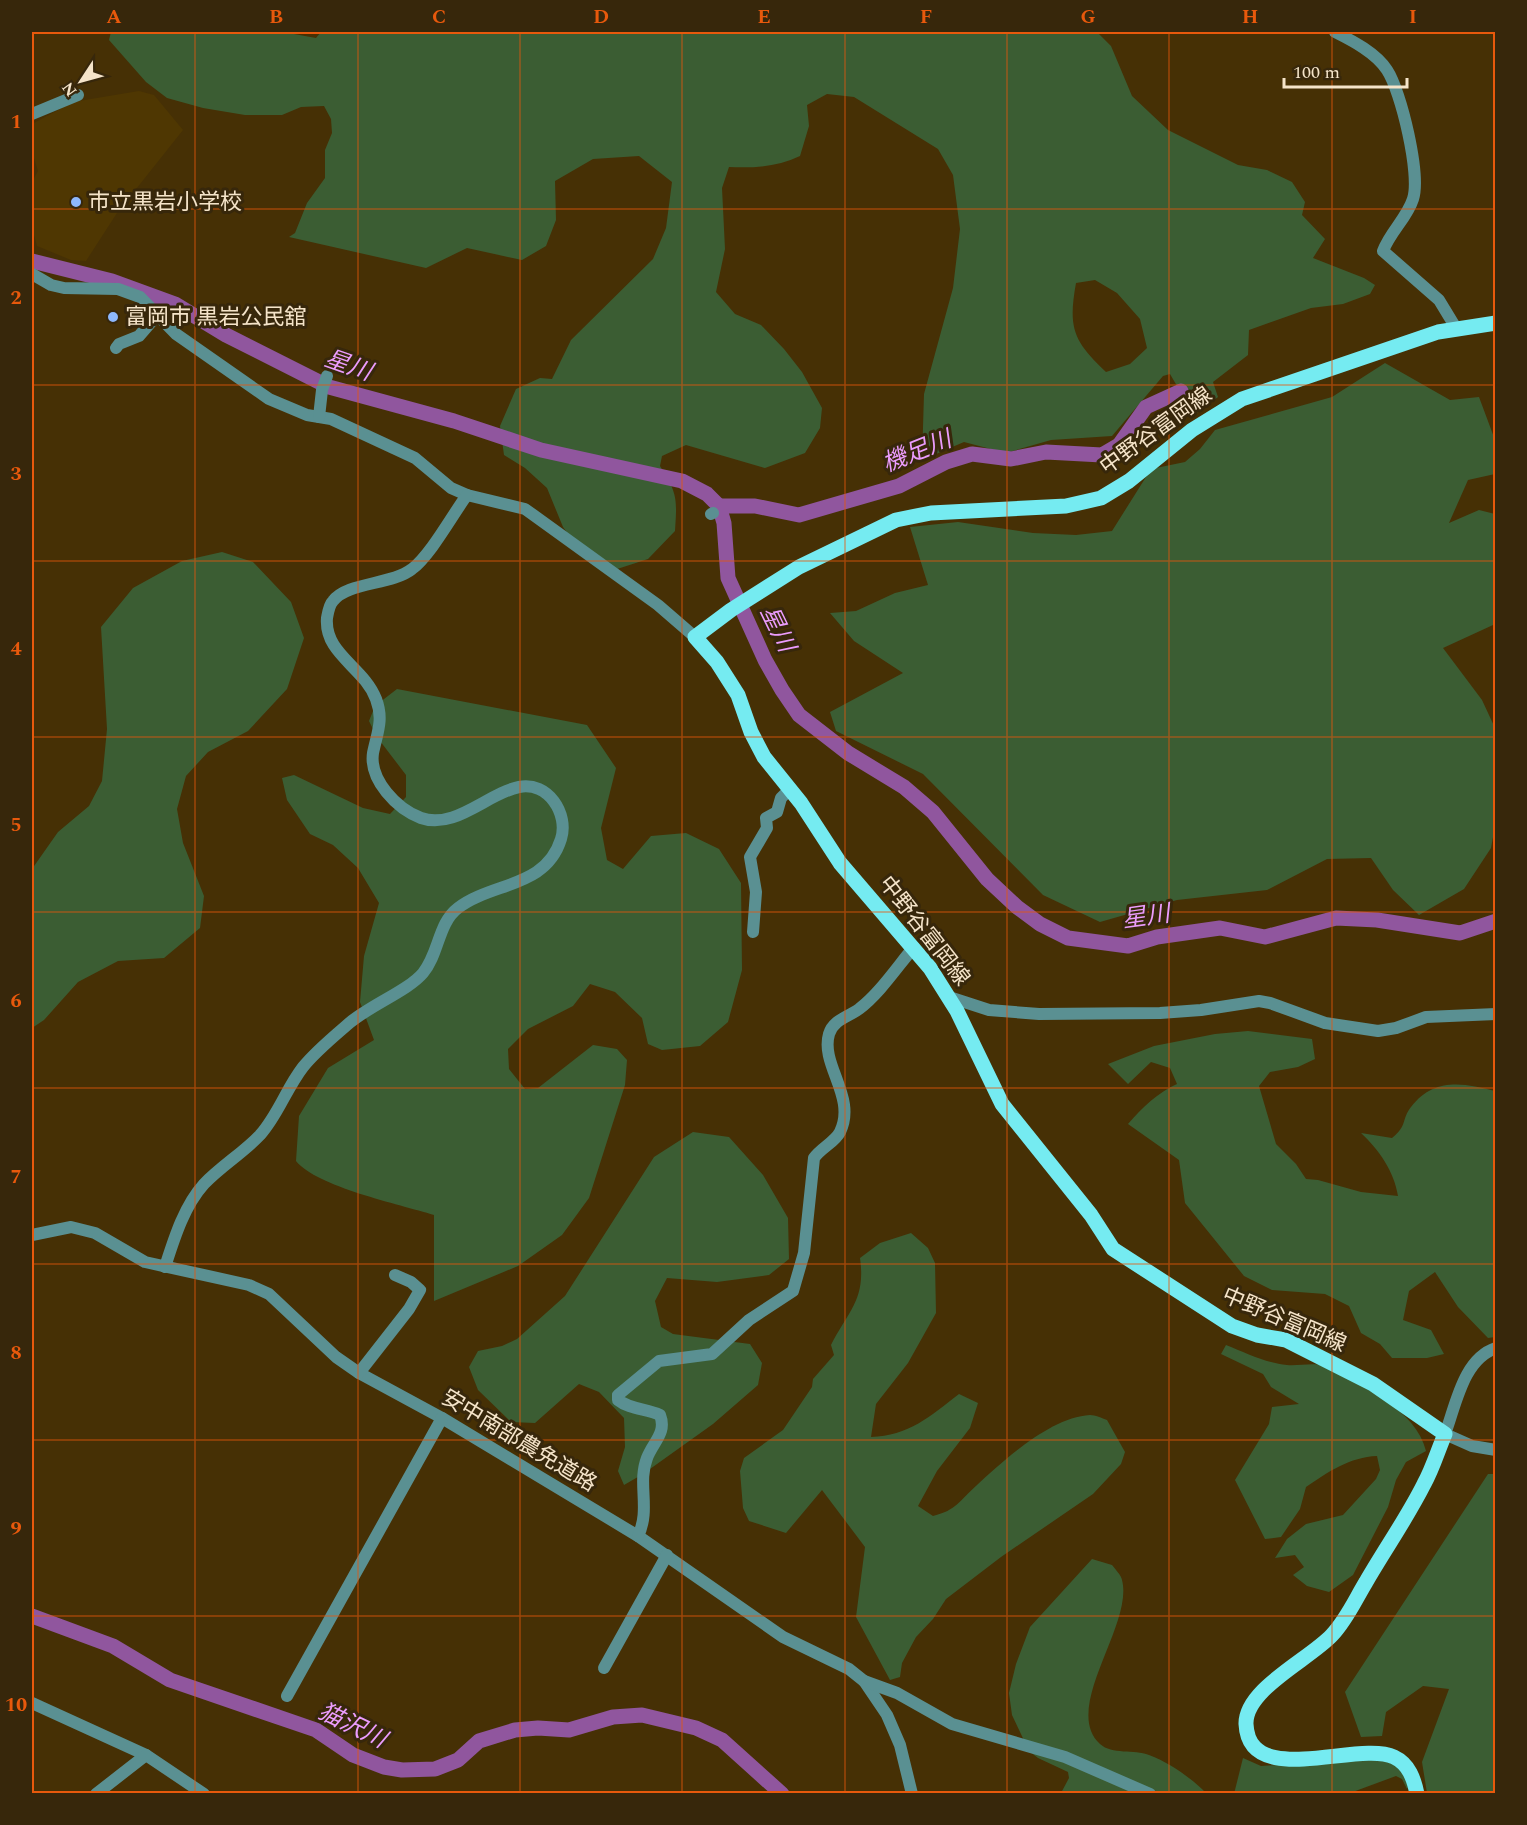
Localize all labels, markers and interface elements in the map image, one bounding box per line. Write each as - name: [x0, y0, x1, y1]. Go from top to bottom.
- text: A: [106, 2, 122, 32]
- text: B: [269, 2, 283, 32]
- text: C: [432, 2, 446, 32]
- text: D: [593, 2, 609, 32]
- text: E: [757, 2, 771, 32]
- text: F: [920, 2, 932, 32]
- text: G: [1080, 2, 1096, 32]
- text: H: [1242, 2, 1258, 32]
- text: I: [1409, 2, 1417, 32]
- north arrow: [51, 51, 111, 111]
- scale bar: [1284, 51, 1407, 89]
- text: 100 m: [1293, 59, 1340, 86]
- text: N: [56, 77, 83, 102]
- text: 1: [10, 107, 22, 137]
- place label: 市立黒岩小学校: [88, 186, 242, 219]
- marker: 市立黒岩小学校: [69, 195, 83, 209]
- text: 2: [10, 283, 22, 313]
- place label: 富岡市 黒岩公民舘: [125, 301, 307, 334]
- marker: 富岡市 黒岩公民舘: [106, 310, 120, 324]
- water label: 星川: [319, 341, 379, 392]
- street label: 中野谷富岡線: [1093, 379, 1219, 483]
- water label: 機足川: [877, 421, 960, 482]
- text: 3: [10, 459, 22, 489]
- water label: 星川: [750, 600, 805, 661]
- text: 4: [10, 634, 22, 664]
- text: 5: [10, 810, 22, 840]
- street label: 中野谷富岡線: [870, 869, 978, 993]
- water label: 星川: [1120, 895, 1175, 938]
- text: 6: [10, 986, 22, 1016]
- text: 7: [10, 1162, 22, 1192]
- street label: 中野谷富岡線: [1217, 1279, 1351, 1361]
- text: 8: [10, 1338, 22, 1368]
- street label: 安中南部農免道路: [435, 1382, 603, 1500]
- text: 9: [10, 1514, 22, 1544]
- text: 10: [5, 1690, 27, 1720]
- water label: 猫沢川: [312, 1694, 395, 1759]

